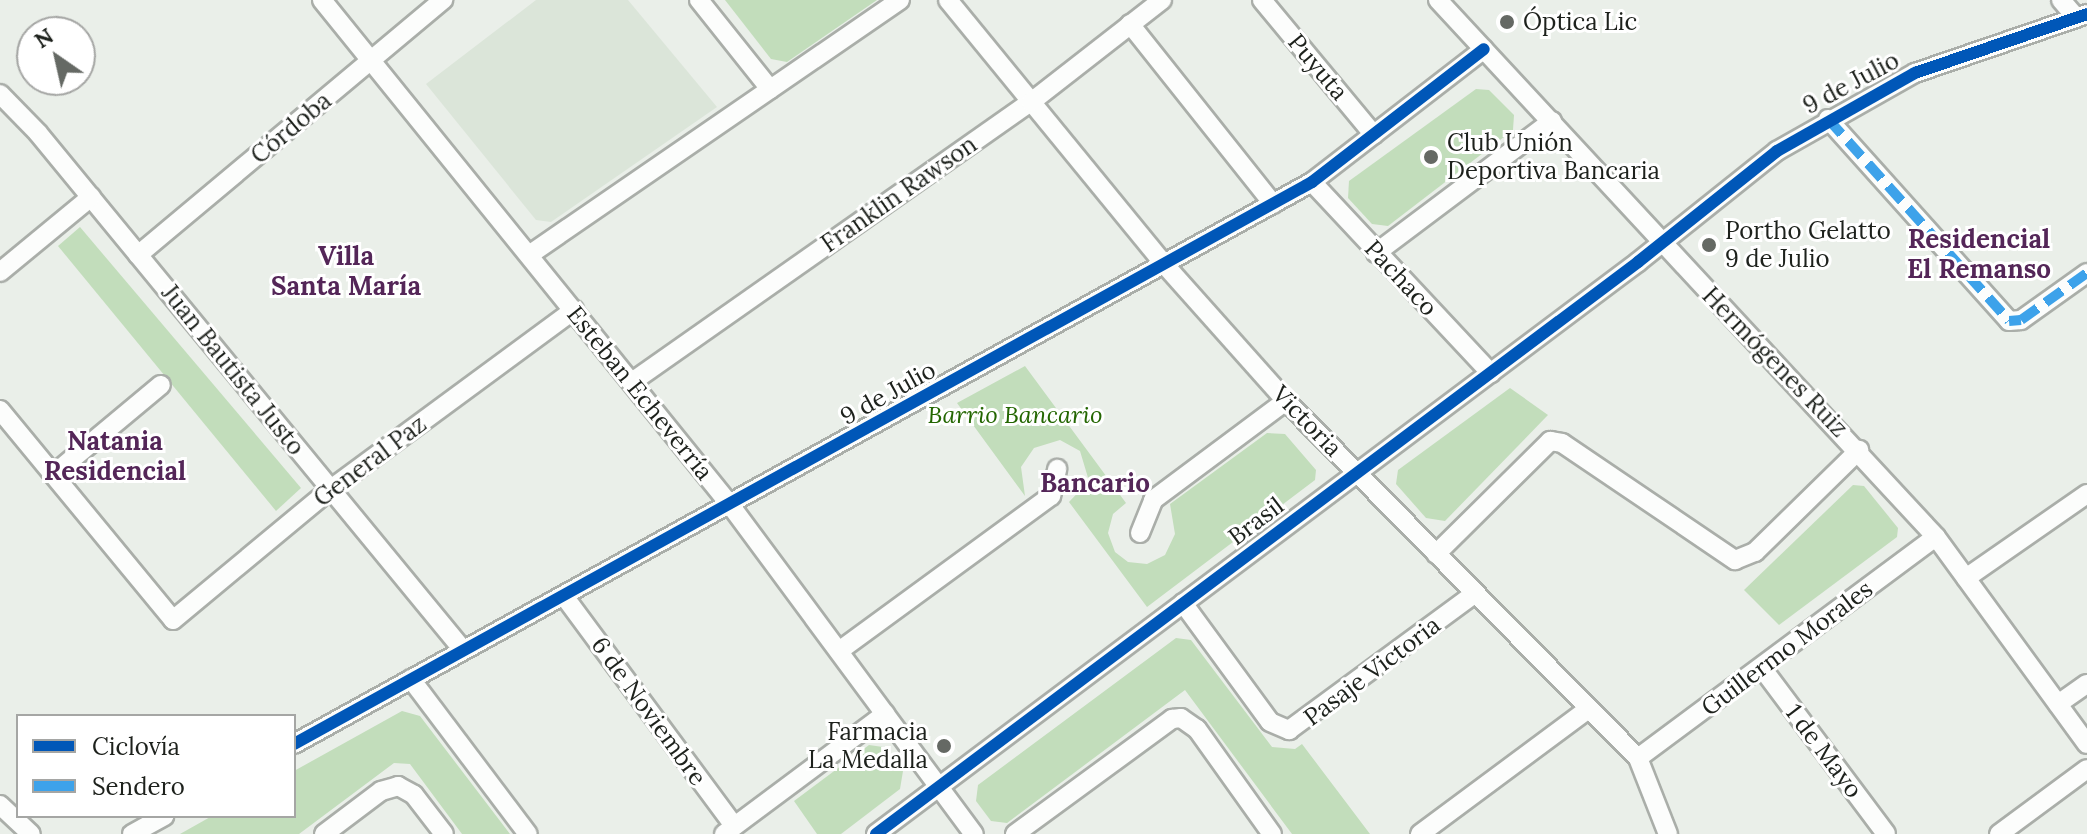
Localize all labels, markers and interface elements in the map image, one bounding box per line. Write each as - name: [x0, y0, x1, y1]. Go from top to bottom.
- place label: Óptica Lic: [1523, 8, 1637, 36]
- marker: Óptica Lic: [1498, 13, 1516, 31]
- north arrow: [16, 16, 96, 96]
- text: N: [29, 21, 59, 54]
- street label: Puyuta: [1282, 28, 1354, 106]
- street label: 9 de Julio: [1798, 46, 1904, 120]
- street label: Córdoba: [245, 86, 337, 170]
- place label: Club Unión Deportiva Bancaria: [1447, 129, 1660, 185]
- street label: Franklin Rawson: [816, 130, 982, 258]
- marker: Club Unión Deportiva Bancaria: [1422, 148, 1440, 166]
- place label: Portho Gelatto 9 de Julio: [1725, 217, 1891, 273]
- district label: Residencial El Remanso: [1907, 223, 2051, 284]
- street label: Pachaco: [1359, 234, 1443, 322]
- marker: Portho Gelatto 9 de Julio: [1700, 236, 1718, 254]
- district label: Villa Santa María: [271, 240, 421, 302]
- street label: Juan Bautista Justo: [155, 279, 311, 461]
- street label: Hermógenes Ruiz: [1696, 281, 1854, 443]
- street label: Esteban Echeverría: [561, 300, 719, 486]
- street label: 9 de Julio: [835, 355, 941, 431]
- street label: Victoria: [1266, 380, 1348, 462]
- park label: Barrio Bancario: [928, 401, 1102, 429]
- street label: General Paz: [308, 409, 432, 513]
- district label: Natania Residencial: [44, 425, 186, 486]
- district label: Bancario: [1040, 467, 1150, 499]
- street label: Brasil: [1223, 491, 1289, 551]
- street label: Guillermo Morales: [1696, 574, 1878, 722]
- street label: Pasaje Victoria: [1298, 610, 1446, 732]
- street label: 6 de Noviembre: [586, 631, 712, 791]
- street label: 1 de Mayo: [1780, 699, 1868, 803]
- legend: [16, 714, 296, 818]
- place label: Farmacia La Medalla: [808, 718, 928, 774]
- text: Ciclovía: [92, 731, 180, 762]
- marker: Farmacia La Medalla: [935, 737, 953, 755]
- text: Sendero: [92, 771, 185, 802]

